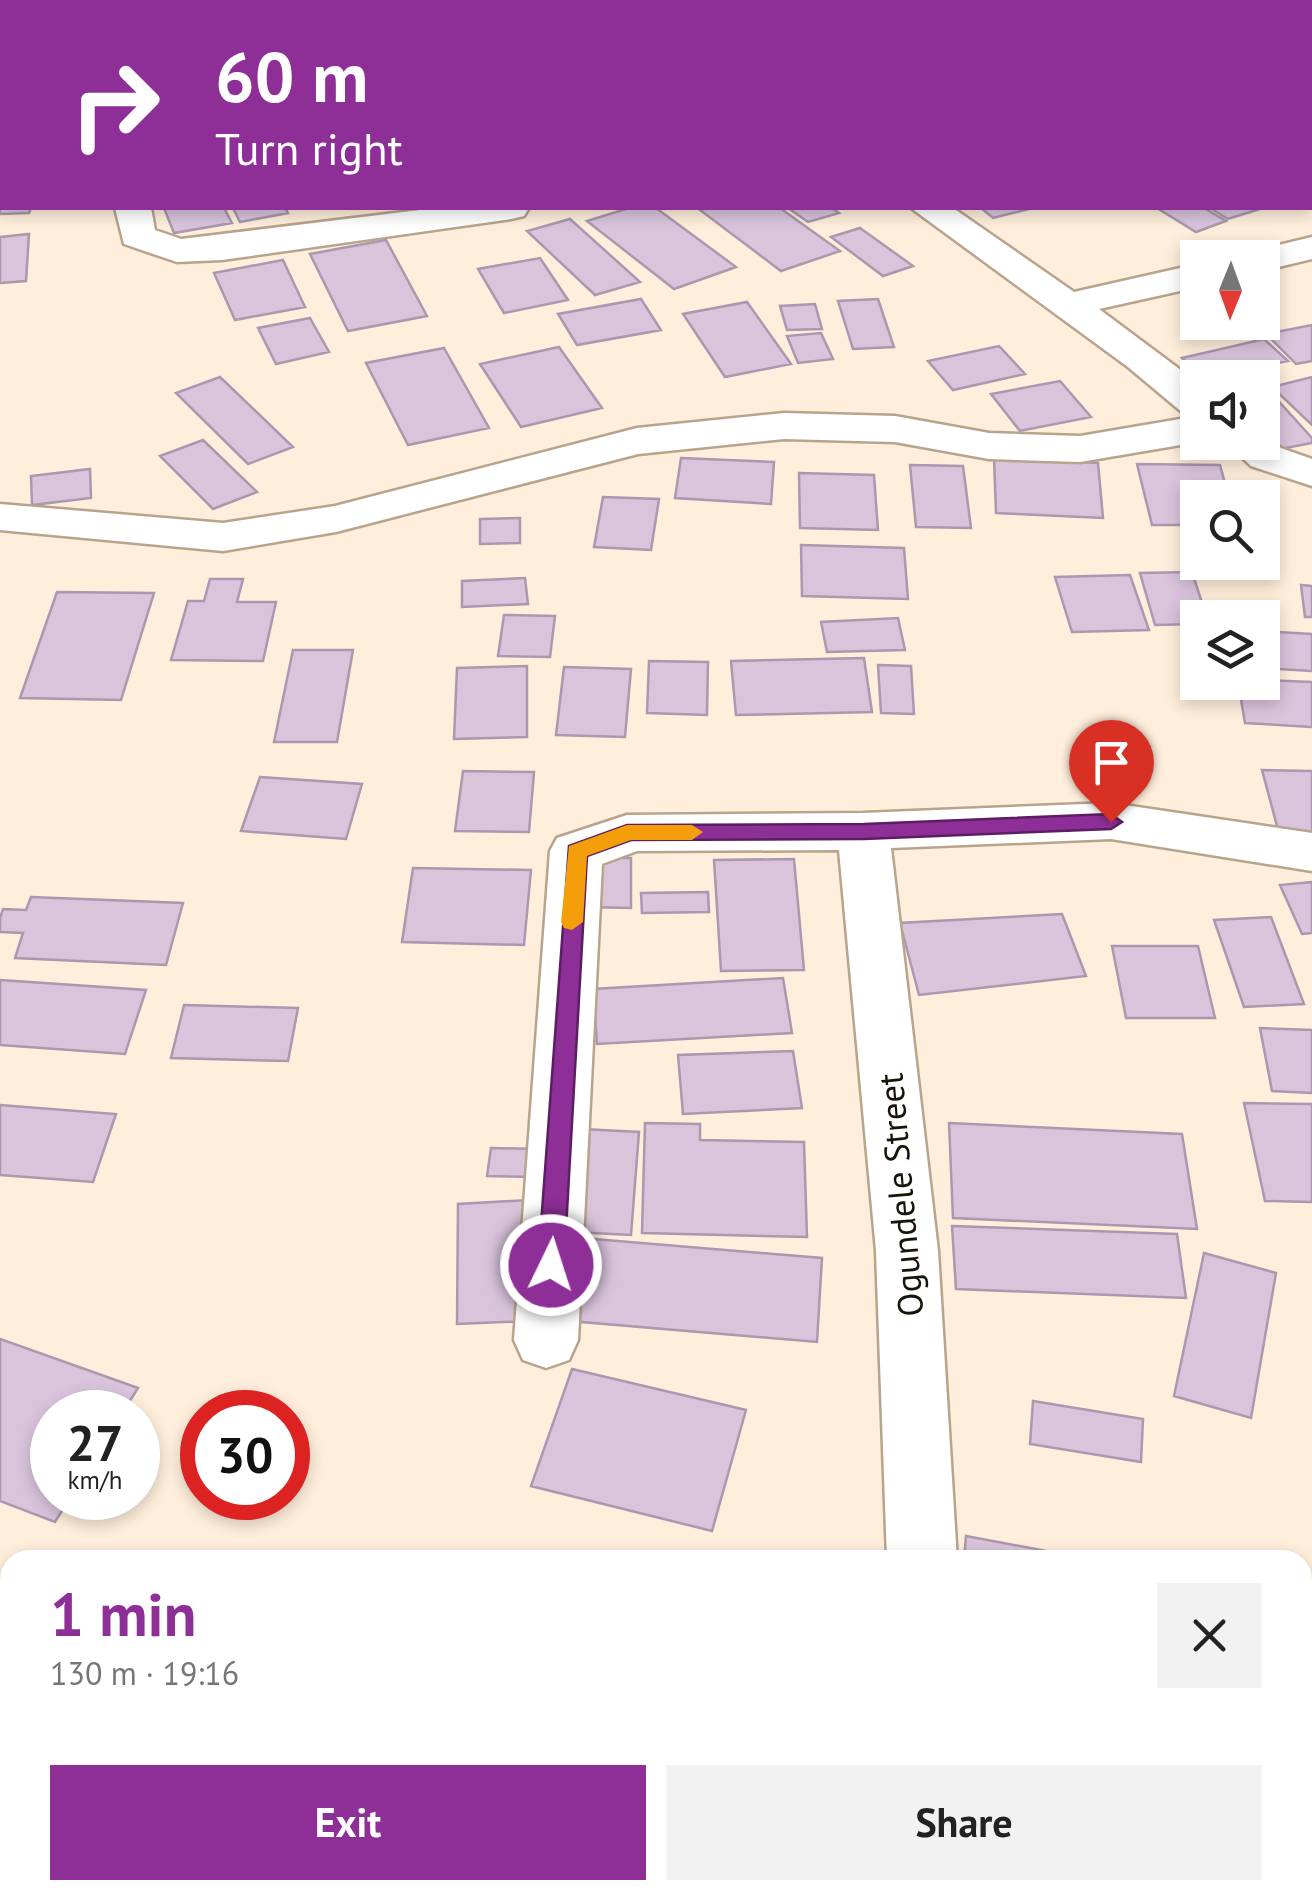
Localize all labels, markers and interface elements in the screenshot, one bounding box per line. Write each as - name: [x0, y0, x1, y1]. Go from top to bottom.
- text: 60 m: [215, 31, 368, 121]
- icon: right: [50, 40, 180, 170]
- text: Turn right: [215, 119, 403, 177]
- north arrow: [1180, 240, 1280, 340]
- map controls: [1180, 240, 1280, 700]
- button: sound: [1180, 360, 1280, 460]
- button: search: [1180, 480, 1280, 580]
- button: layers: [1180, 600, 1280, 700]
- pin: [1069, 720, 1154, 823]
- icon: arrive: [1084, 735, 1139, 790]
- street label: Ogundele Street: [866, 1071, 934, 1319]
- position arrow: [499, 1213, 603, 1317]
- speed limit sign: 30: [180, 1390, 310, 1520]
- text: 27: [67, 1410, 123, 1475]
- text: km/h: [68, 1464, 122, 1496]
- text: 1 min: [50, 1575, 196, 1653]
- button: close: [1157, 1583, 1262, 1688]
- text: 130 m · 19:16: [50, 1652, 239, 1694]
- button: Exit: [50, 1765, 646, 1880]
- button: Share: [666, 1765, 1262, 1880]

